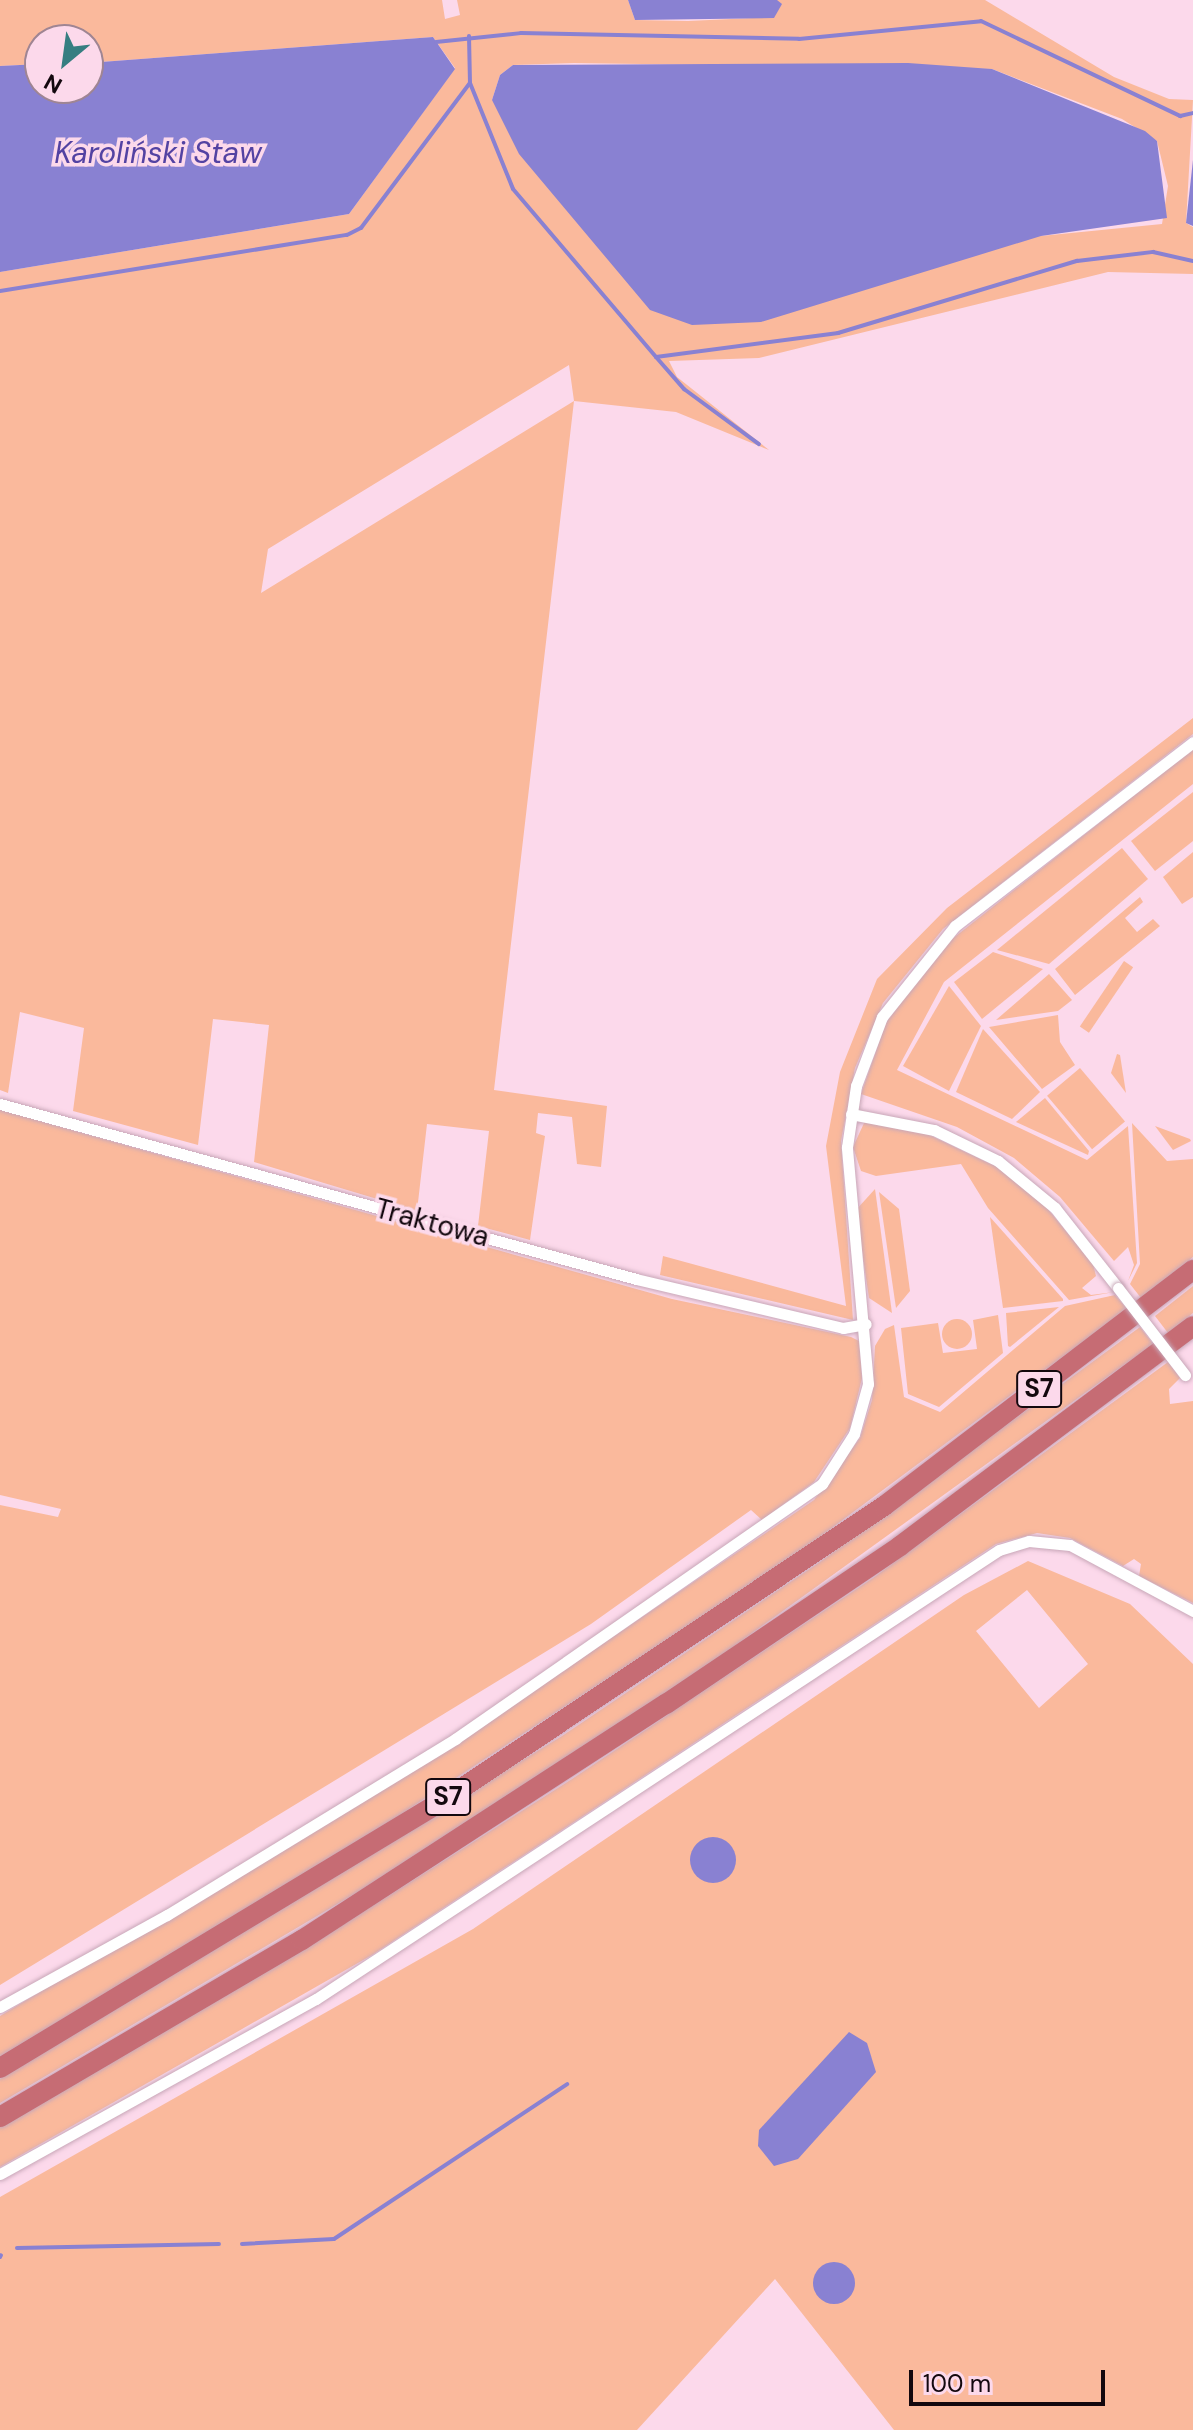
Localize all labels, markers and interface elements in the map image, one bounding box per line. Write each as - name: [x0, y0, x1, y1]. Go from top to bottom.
- north arrow: [24, 24, 104, 104]
- text: N: [39, 67, 67, 100]
- water label: Karoliński Staw: [54, 135, 262, 171]
- street label: Traktowa: [371, 1192, 493, 1254]
- road number: S7: [1015, 1367, 1063, 1411]
- road number: S7: [424, 1775, 472, 1819]
- scale bar: [913, 2354, 1109, 2404]
- text: 100 m: [923, 2368, 991, 2399]

